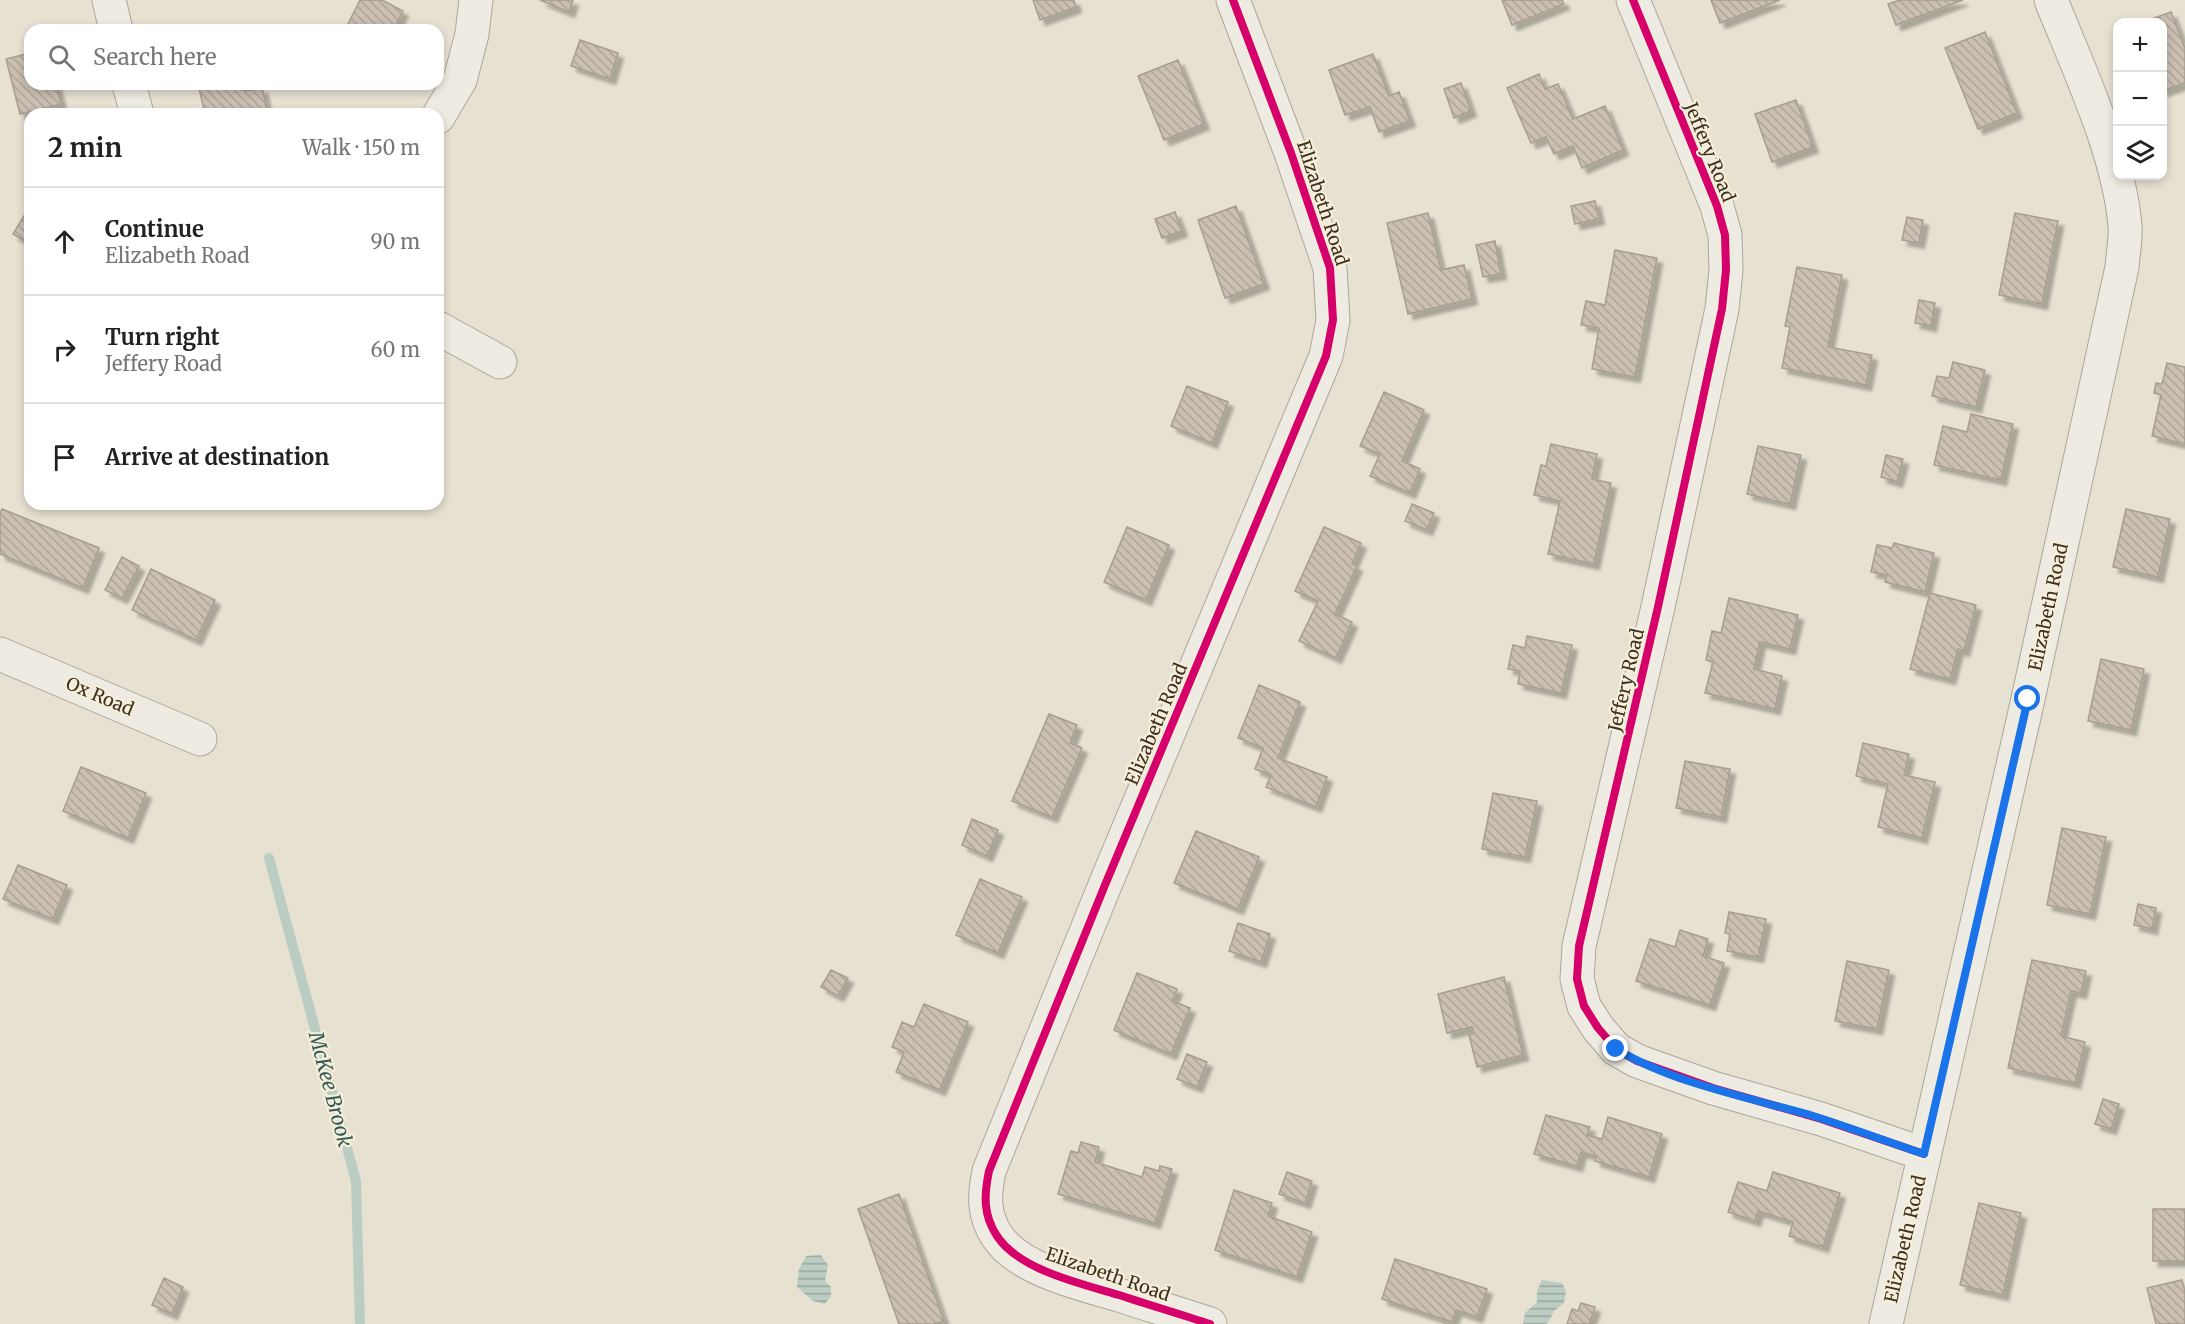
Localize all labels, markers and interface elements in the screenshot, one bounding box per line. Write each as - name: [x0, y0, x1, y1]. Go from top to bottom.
- map controls: [2113, 18, 2167, 180]
- button: +: [2113, 18, 2167, 72]
- search box: [24, 24, 444, 90]
- icon: search: [45, 41, 78, 74]
- text: Search here: [93, 43, 216, 71]
- button: −: [2113, 72, 2167, 126]
- street label: Jeffery Road: [1679, 98, 1740, 205]
- button: layers: [2113, 126, 2167, 180]
- text: 2 min: [48, 131, 122, 164]
- text: Walk · 150 m: [302, 135, 420, 160]
- street label: Elizabeth Road: [1292, 138, 1354, 269]
- text: Continue: [105, 215, 204, 243]
- icon: ahead: [48, 225, 81, 258]
- text: 90 m: [370, 229, 420, 254]
- text: Elizabeth Road: [105, 243, 250, 268]
- text: Turn right: [105, 323, 219, 351]
- icon: right: [48, 333, 81, 366]
- text: 60 m: [370, 337, 420, 362]
- text: Jeffery Road: [105, 351, 222, 376]
- icon: arrive: [48, 441, 81, 474]
- text: Arrive at destination: [105, 443, 329, 471]
- street label: Elizabeth Road: [2023, 541, 2073, 673]
- street label: Jeffery Road: [1603, 626, 1649, 735]
- street label: Elizabeth Road: [1120, 659, 1192, 788]
- street label: Ox Road: [63, 671, 138, 721]
- route start: [2014, 685, 2040, 711]
- water label: McKee Brook: [303, 1027, 358, 1150]
- route end: [1602, 1035, 1628, 1061]
- street label: Elizabeth Road: [1879, 1173, 1931, 1305]
- street label: Elizabeth Road: [1043, 1242, 1173, 1306]

